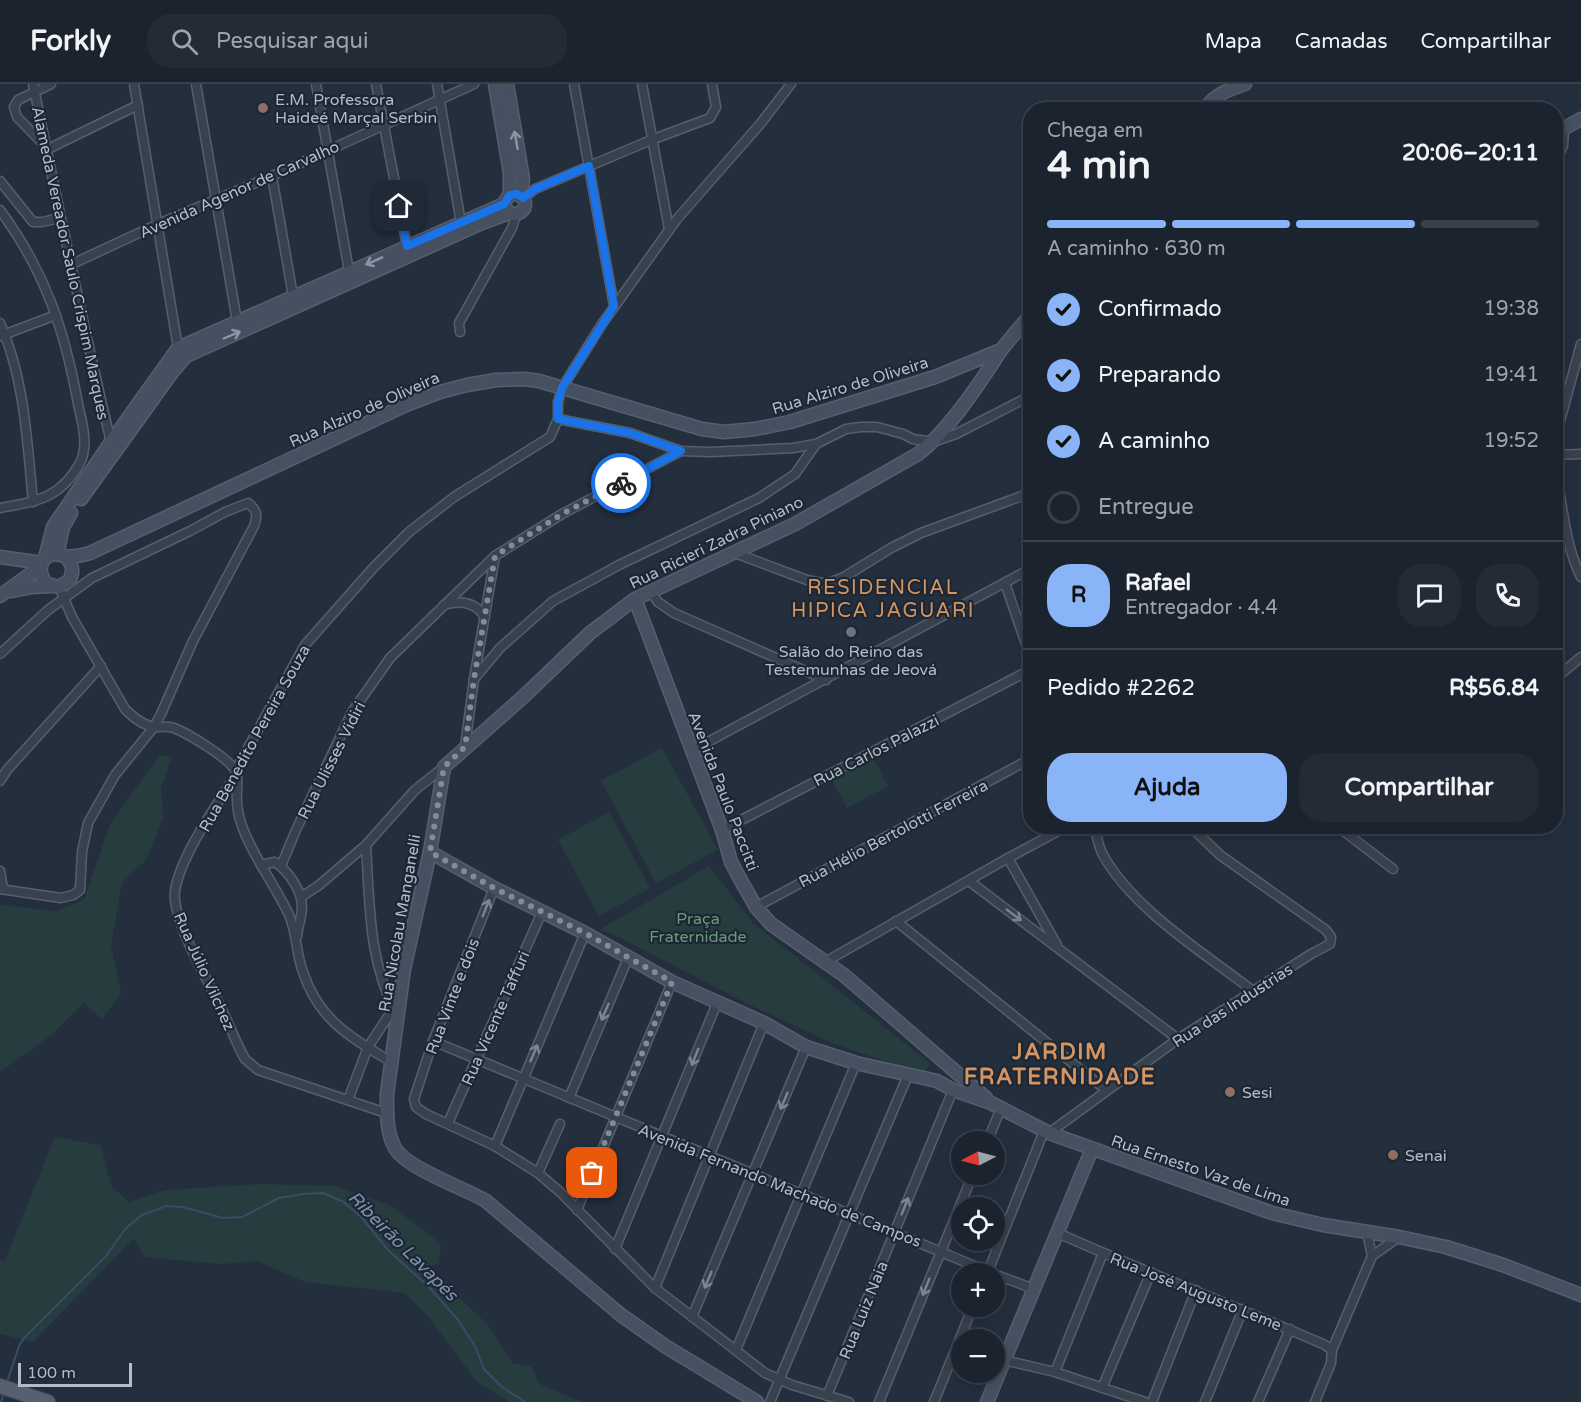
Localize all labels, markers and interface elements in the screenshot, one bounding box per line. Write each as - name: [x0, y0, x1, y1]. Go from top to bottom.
- search box: [147, 14, 567, 68]
- text: Forkly: [30, 24, 111, 58]
- icon: search: [168, 25, 201, 58]
- text: Pesquisar aqui: [216, 28, 368, 54]
- text: Mapa: [1205, 29, 1262, 54]
- text: Camadas: [1295, 29, 1387, 54]
- text: Compartilhar: [1420, 29, 1551, 54]
- place label: E.M. Professora Haideé Marçal Serbin: [275, 90, 437, 128]
- marker: E.M. Professora Haideé Marçal Serbin: [256, 101, 270, 115]
- street label: Alameda Vereador Saulo Crispim Marques: [27, 105, 113, 422]
- text: Chega em: [1047, 119, 1143, 143]
- one-way arrow: [511, 131, 522, 150]
- street label: Avenida Agenor de Carvalho: [136, 137, 343, 243]
- text: 20:06–20:11: [1402, 140, 1539, 166]
- text: 4 min: [1047, 142, 1151, 189]
- pin: [373, 180, 424, 231]
- icon: home: [382, 189, 415, 222]
- text: A caminho · 630 m: [1047, 237, 1226, 261]
- one-way arrow: [365, 256, 383, 267]
- icon: check: [1047, 293, 1080, 326]
- text: Confirmado: [1098, 296, 1222, 322]
- text: 19:38: [1484, 297, 1539, 321]
- one-way arrow: [223, 329, 241, 340]
- street label: Rua Alziro de Oliveira: [770, 353, 931, 419]
- icon: check: [1047, 359, 1080, 392]
- text: Preparando: [1098, 362, 1221, 388]
- text: 19:41: [1484, 363, 1539, 387]
- street label: Rua Alziro de Oliveira: [286, 368, 443, 452]
- icon: check: [1047, 425, 1080, 458]
- text: A caminho: [1098, 428, 1210, 454]
- text: 19:52: [1484, 429, 1539, 453]
- courier: [591, 453, 651, 513]
- icon: bike: [605, 467, 638, 500]
- street label: Rua Ricieri Zadra Piniano: [626, 492, 807, 594]
- text: Entregue: [1098, 494, 1194, 520]
- button: chat: [1398, 564, 1461, 627]
- button: phone: [1476, 564, 1539, 627]
- text: Rafael: [1125, 570, 1191, 596]
- district label: RESIDENCIAL HIPICA JAGUARI: [791, 576, 975, 623]
- text: R: [1071, 582, 1086, 608]
- text: Entregador · 4.4: [1125, 596, 1278, 620]
- marker: Salão do Reino das Testemunhas de Jeová: [844, 625, 858, 639]
- street label: Rua Benedito Pereira Souza: [195, 641, 315, 836]
- place label: Salão do Reino das Testemunhas de Jeová: [765, 642, 937, 680]
- text: Pedido #2262: [1047, 675, 1195, 701]
- text: R$56.84: [1449, 675, 1539, 701]
- street label: Rua Ulisses Vidiri: [294, 698, 370, 823]
- street label: Avenida Paulo Paccitti: [683, 709, 763, 874]
- street label: Rua Carlos Palazzi: [810, 711, 943, 791]
- button: Ajuda: [1047, 753, 1287, 822]
- button: Compartilhar: [1299, 753, 1539, 822]
- street label: Rua Hélio Bertolotti Ferreira: [795, 775, 991, 892]
- street label: Rua Nicolau Manganelli: [375, 833, 425, 1014]
- one-way arrow: [481, 900, 492, 918]
- one-way arrow: [1005, 908, 1021, 921]
- street label: Rua Júlio Vilchez: [169, 909, 239, 1034]
- park label: Praça Fraternidade: [649, 909, 747, 947]
- street label: Rua Vinte e dois: [422, 935, 484, 1057]
- street label: Rua Vicente Taffuri: [457, 948, 535, 1089]
- street label: Rua das Industrias: [1169, 959, 1297, 1052]
- one-way arrow: [599, 1003, 610, 1021]
- district label: JARDIM FRATERNIDADE: [964, 1039, 1156, 1090]
- one-way arrow: [529, 1045, 540, 1063]
- one-way arrow: [689, 1047, 700, 1065]
- place label: Sesi: [1242, 1083, 1273, 1103]
- marker: Sesi: [1223, 1085, 1237, 1099]
- one-way arrow: [777, 1092, 788, 1110]
- street label: Avenida Fernando Machado de Campos: [635, 1120, 924, 1252]
- north arrow: [951, 1131, 1005, 1185]
- map controls: [951, 1131, 1005, 1383]
- street label: Rua Ernesto Vaz de Lima: [1108, 1131, 1293, 1211]
- place label: Senai: [1405, 1146, 1447, 1166]
- pin: [566, 1147, 617, 1198]
- marker: Senai: [1386, 1148, 1400, 1162]
- icon: bag: [575, 1156, 608, 1189]
- water label: Ribeirão Lavapés: [344, 1187, 463, 1306]
- one-way arrow: [900, 1197, 911, 1216]
- button: locate: [951, 1197, 1005, 1251]
- street label: Rua José Augusto Leme: [1107, 1248, 1284, 1336]
- street label: Rua Luiz Naia: [835, 1258, 893, 1362]
- button: +: [951, 1263, 1005, 1317]
- one-way arrow: [702, 1271, 713, 1289]
- one-way arrow: [920, 1277, 931, 1295]
- button: −: [951, 1329, 1005, 1383]
- scale bar: [18, 1360, 132, 1388]
- text: 100 m: [27, 1363, 76, 1383]

